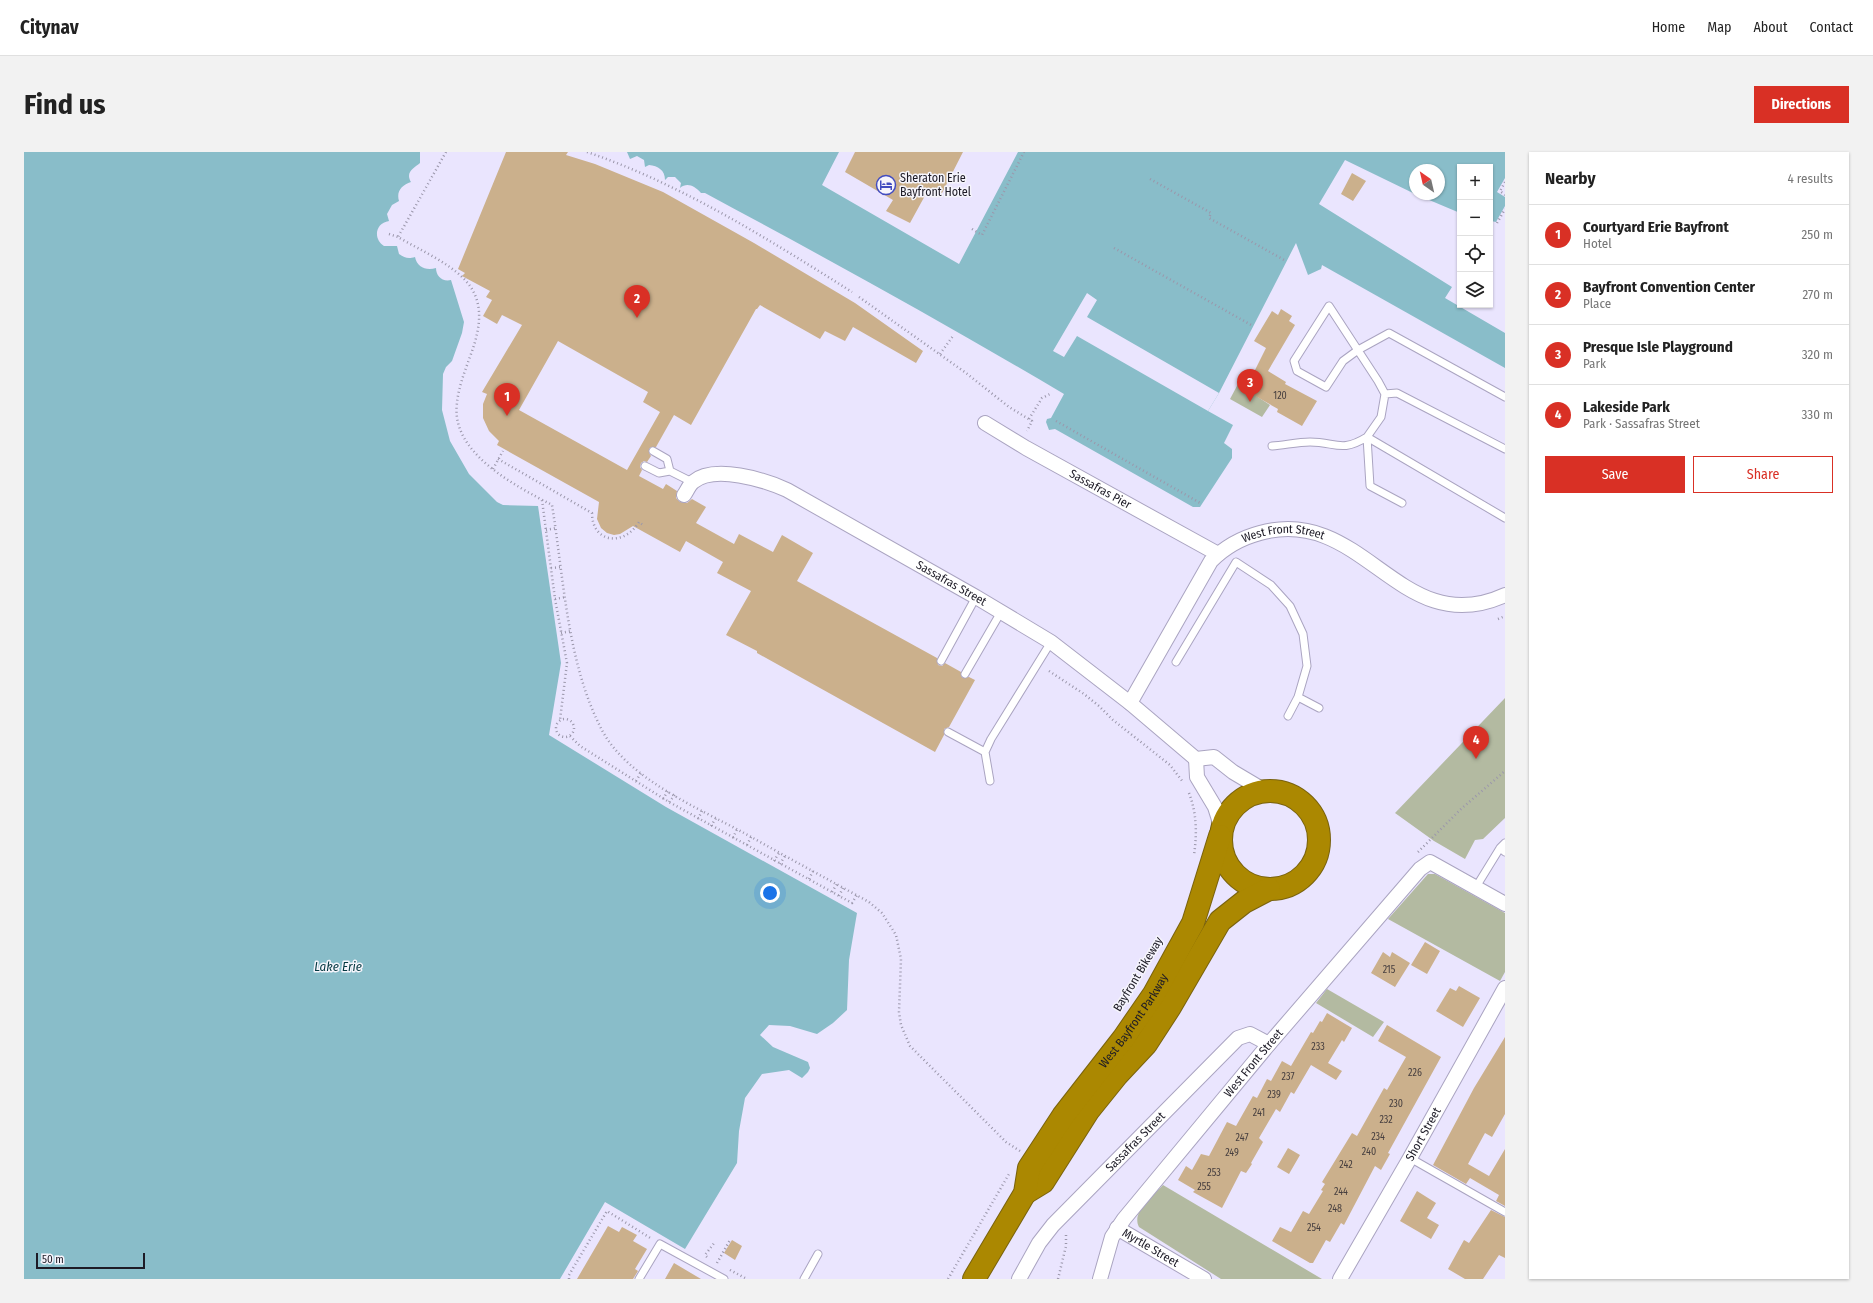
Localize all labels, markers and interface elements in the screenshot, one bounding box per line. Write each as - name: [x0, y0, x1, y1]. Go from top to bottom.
- text: Citynav: [20, 16, 79, 39]
- text: Home: [1652, 19, 1685, 36]
- text: Map: [1707, 19, 1731, 36]
- text: About: [1753, 19, 1788, 36]
- text: Contact: [1810, 19, 1853, 36]
- button: Directions: [1754, 86, 1849, 123]
- text: Find us: [24, 88, 106, 121]
- north arrow: [1409, 164, 1445, 200]
- map controls: [1457, 164, 1493, 308]
- button: +: [1457, 164, 1493, 200]
- text: Nearby: [1545, 168, 1596, 189]
- place label: Sheraton Erie Bayfront Hotel: [900, 171, 971, 199]
- text: 4 results: [1787, 171, 1833, 186]
- hotel icon: Sheraton Erie Bayfront Hotel: [875, 174, 897, 196]
- button: −: [1457, 200, 1493, 236]
- text: Courtyard Erie Bayfront: [1583, 218, 1729, 236]
- text: 1: [1555, 227, 1561, 242]
- text: 250 m: [1801, 227, 1833, 242]
- button: locate: [1457, 236, 1493, 272]
- text: Hotel: [1583, 236, 1612, 251]
- button: layers: [1457, 272, 1493, 308]
- text: Bayfront Convention Center: [1583, 278, 1755, 296]
- pin: 2: [624, 285, 650, 318]
- text: 2: [1555, 287, 1561, 302]
- text: 270 m: [1802, 287, 1833, 302]
- text: Place: [1583, 296, 1611, 311]
- text: Presque Isle Playground: [1583, 338, 1733, 356]
- text: 3: [1555, 347, 1561, 362]
- text: 320 m: [1802, 347, 1833, 362]
- text: Park: [1583, 356, 1606, 371]
- pin: 3: [1237, 369, 1263, 402]
- pin: 1: [494, 383, 520, 416]
- house number: 120: [1273, 390, 1287, 402]
- text: Lakeside Park: [1583, 398, 1670, 416]
- text: 4: [1555, 407, 1561, 422]
- text: 330 m: [1801, 407, 1833, 422]
- text: Park · Sassafras Street: [1583, 416, 1700, 431]
- button: Save: [1545, 456, 1685, 493]
- button: Share: [1693, 456, 1833, 493]
- street label: Sassafras Pier: [1067, 466, 1134, 512]
- street label: West Front Street: [1240, 522, 1327, 546]
- street label: Sassafras Street: [914, 558, 989, 609]
- pin: 4: [1463, 726, 1489, 759]
- your location: [760, 883, 780, 903]
- street label: Bayfront Bikeway: [1110, 934, 1166, 1014]
- water label: Lake Erie: [314, 959, 362, 974]
- house number: 215: [1383, 964, 1396, 976]
- street label: West Bayfront Parkway: [1096, 971, 1171, 1071]
- street label: West Front Street: [1221, 1026, 1286, 1100]
- house number: 233: [1311, 1041, 1325, 1053]
- house number: 226: [1408, 1067, 1422, 1079]
- house number: 237: [1282, 1071, 1294, 1083]
- house number: 239: [1267, 1089, 1281, 1101]
- house number: 230: [1389, 1098, 1403, 1110]
- street label: Short Street: [1403, 1105, 1444, 1163]
- house number: 241: [1253, 1107, 1265, 1119]
- street label: Sassafras Street: [1103, 1109, 1168, 1175]
- house number: 232: [1379, 1114, 1393, 1126]
- house number: 234: [1371, 1131, 1385, 1143]
- house number: 247: [1236, 1132, 1248, 1144]
- house number: 240: [1362, 1146, 1376, 1158]
- house number: 249: [1225, 1147, 1239, 1159]
- house number: 242: [1339, 1159, 1353, 1171]
- house number: 253: [1207, 1167, 1221, 1179]
- house number: 255: [1197, 1181, 1211, 1193]
- house number: 244: [1334, 1186, 1348, 1198]
- house number: 248: [1328, 1203, 1342, 1215]
- house number: 254: [1307, 1222, 1321, 1234]
- street label: Myrtle Street: [1120, 1226, 1182, 1270]
- scale bar: [36, 1251, 145, 1270]
- text: 50 m: [42, 1253, 64, 1266]

